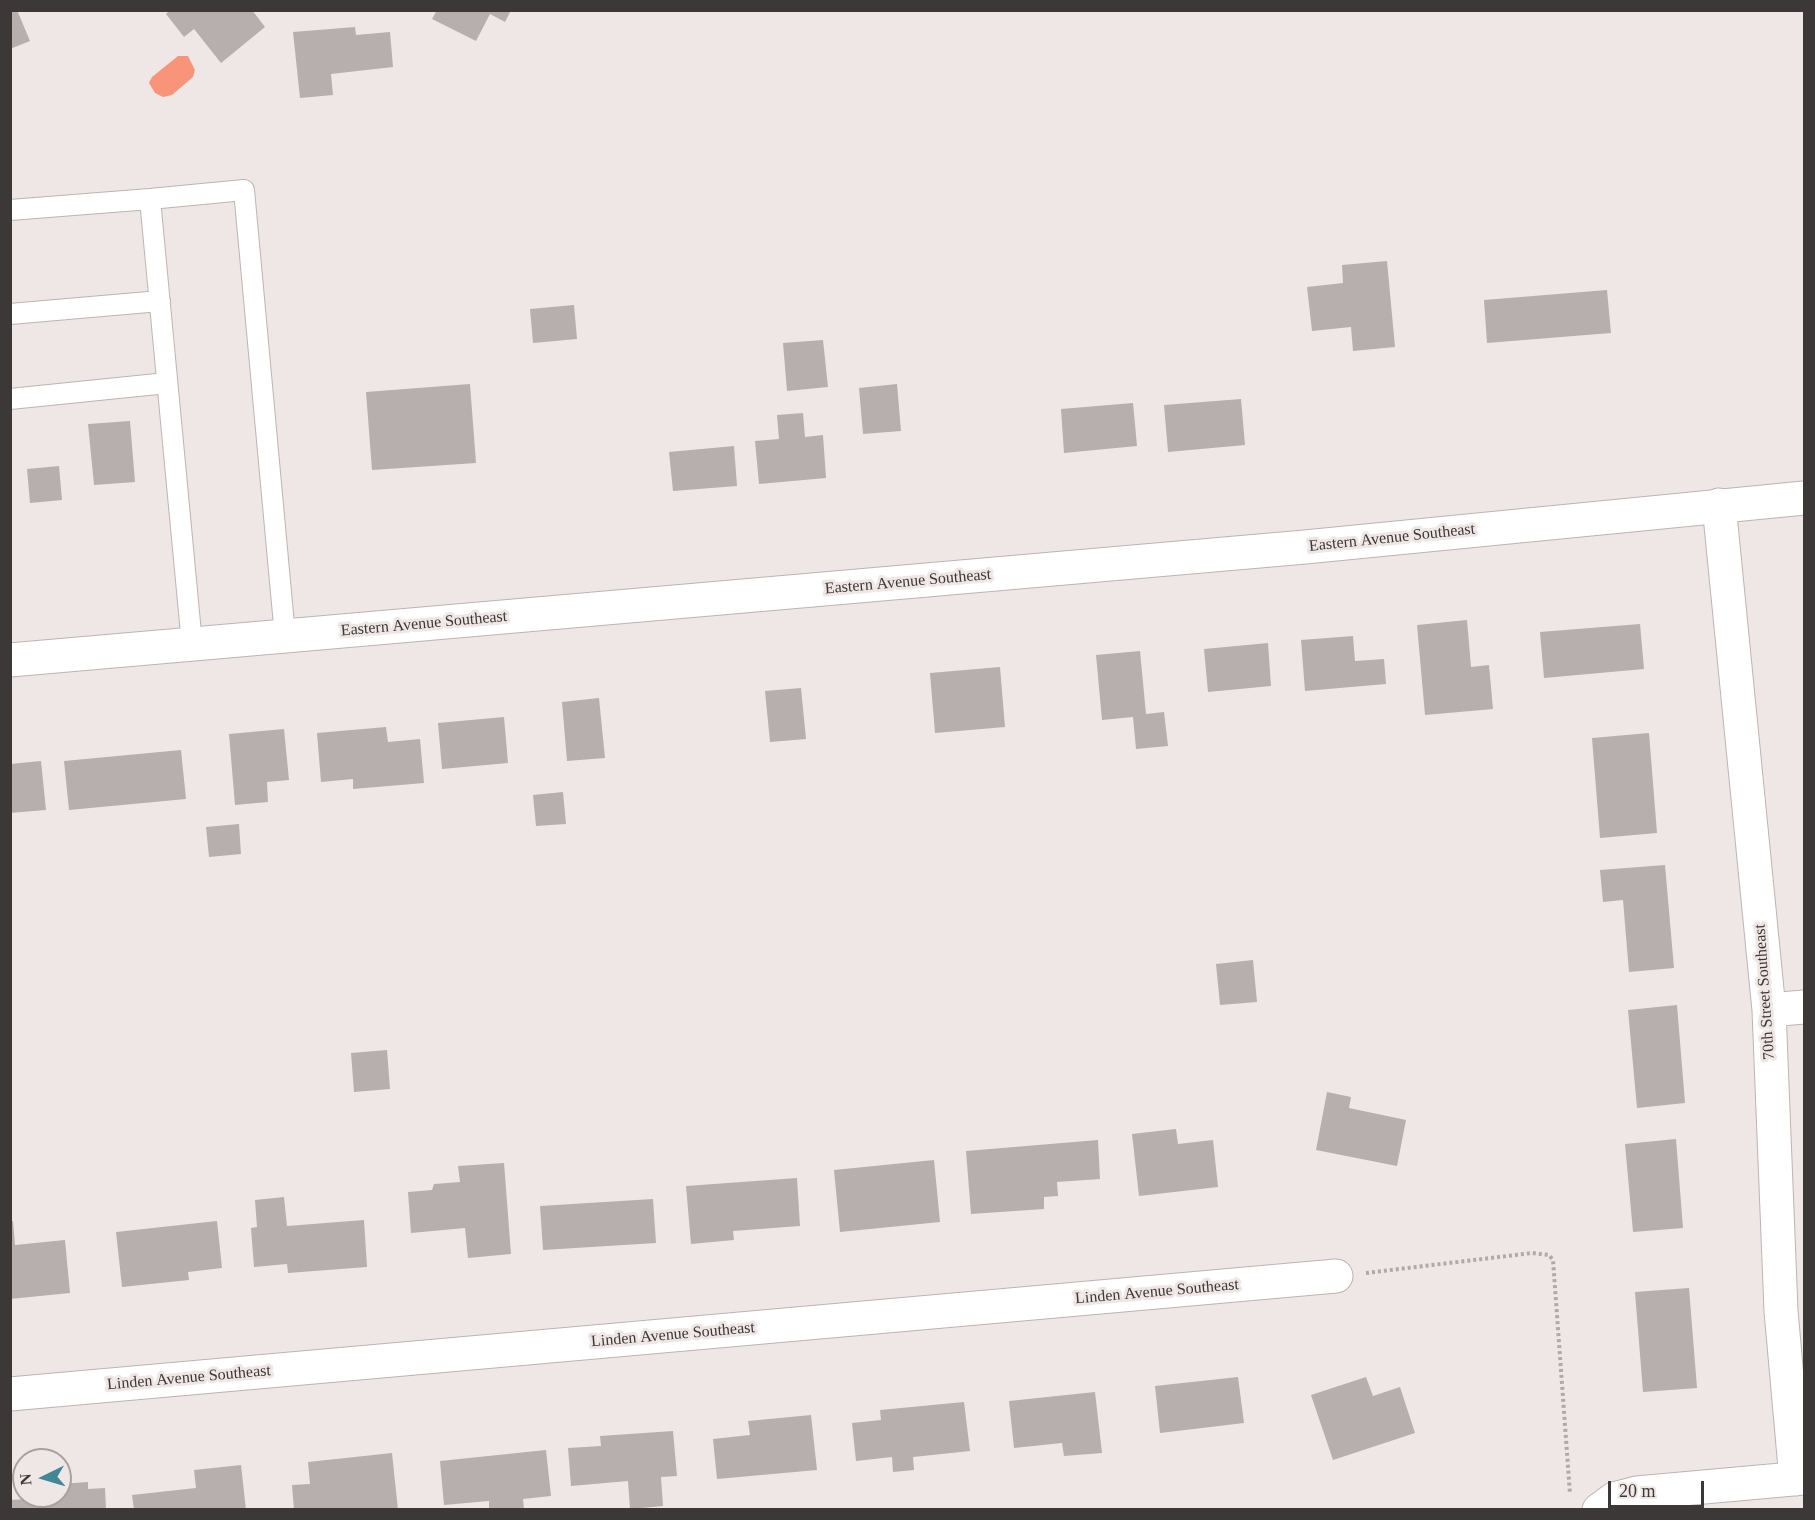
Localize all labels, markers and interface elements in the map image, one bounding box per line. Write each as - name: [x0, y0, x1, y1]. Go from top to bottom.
- street label: Eastern Avenue Southeast: [1308, 520, 1476, 556]
- street label: Eastern Avenue Southeast: [824, 565, 992, 599]
- street label: Eastern Avenue Southeast: [340, 607, 508, 641]
- street label: 70th Street Southeast: [1751, 924, 1779, 1060]
- street label: Linden Avenue Southeast: [1074, 1275, 1240, 1309]
- street label: Linden Avenue Southeast: [590, 1318, 756, 1352]
- street label: Linden Avenue Southeast: [106, 1361, 272, 1395]
- north arrow: [12, 1448, 72, 1508]
- scale bar: [1611, 1469, 1707, 1507]
- text: N: [17, 1473, 35, 1486]
- text: 20 m: [1619, 1481, 1656, 1501]

